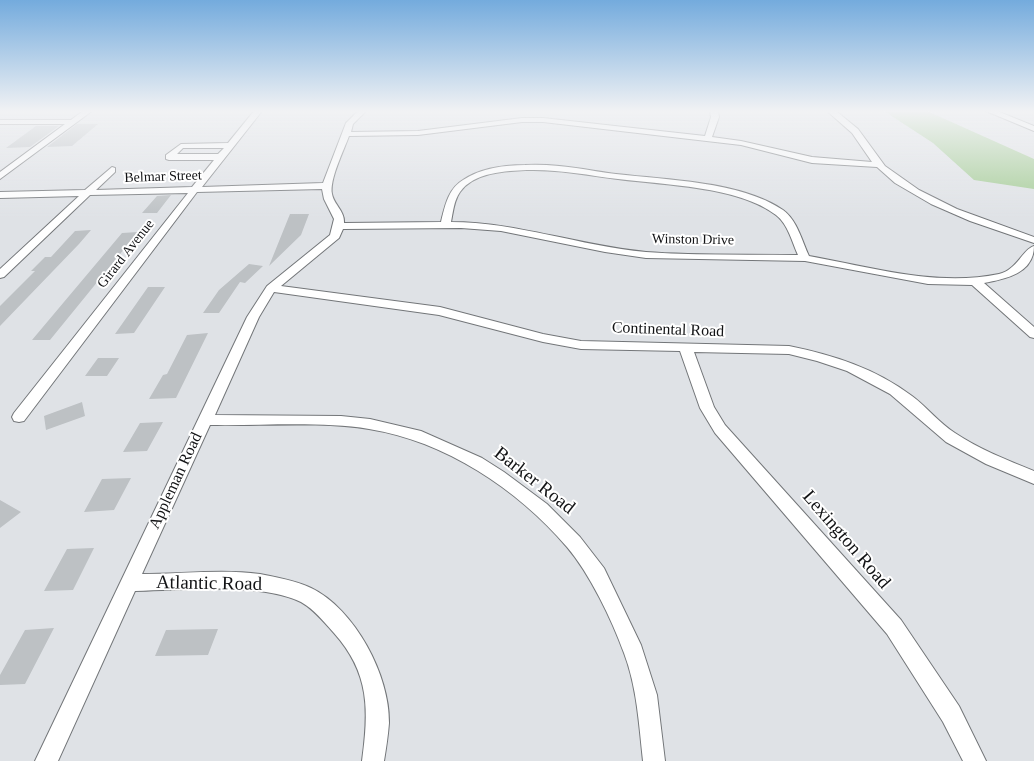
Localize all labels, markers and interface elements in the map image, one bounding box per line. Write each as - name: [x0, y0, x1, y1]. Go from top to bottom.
- street label: Belmar Street: [124, 167, 202, 187]
- street label: Girard Avenue: [94, 216, 158, 292]
- street label: Winston Drive: [652, 231, 734, 249]
- street label: Continental Road: [611, 318, 725, 342]
- street label: Appleman Road: [145, 430, 207, 532]
- street label: Barker Road: [489, 442, 579, 520]
- street label: Lexington Road: [797, 486, 895, 594]
- street label: Atlantic Road: [156, 572, 262, 596]

